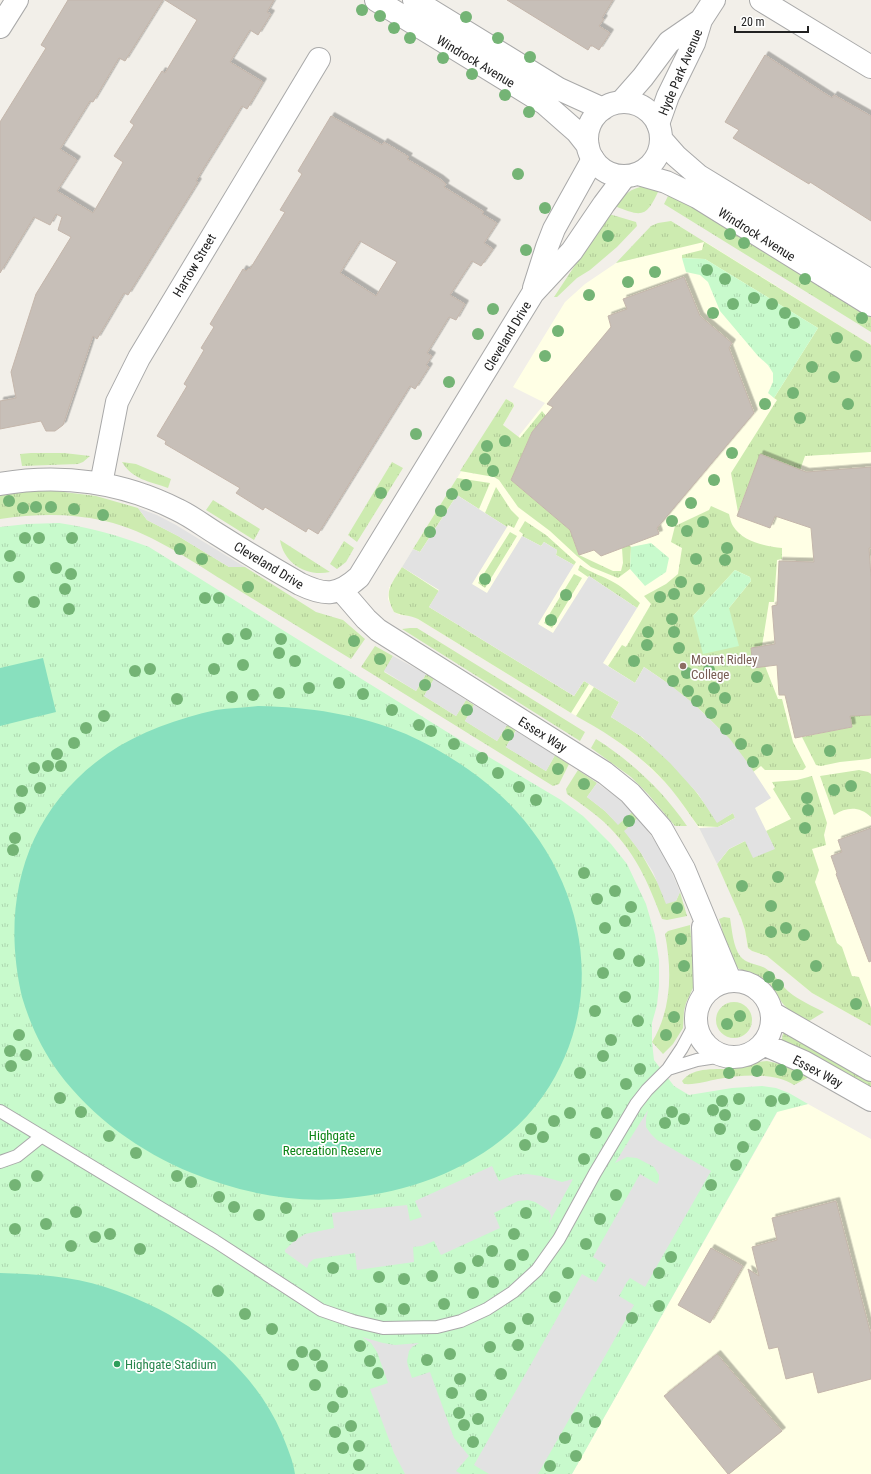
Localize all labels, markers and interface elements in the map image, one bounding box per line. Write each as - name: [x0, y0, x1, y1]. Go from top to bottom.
- scale bar: [735, 8, 808, 34]
- text: 20 m: [741, 15, 765, 29]
- street label: Hyde Park Avenue: [655, 27, 705, 118]
- street label: Windrock Avenue: [434, 32, 517, 91]
- street label: Windrock Avenue: [715, 205, 798, 264]
- street label: Hartow Street: [170, 231, 219, 299]
- street label: Cleveland Drive: [481, 299, 534, 374]
- street label: Cleveland Drive: [231, 539, 306, 592]
- place label: Mount Ridley College: [691, 652, 758, 682]
- marker: Mount Ridley College: [678, 661, 688, 671]
- street label: Essex Way: [516, 714, 570, 755]
- street label: Essex Way: [790, 1052, 846, 1091]
- park label: Highgate Recreation Reserve: [283, 1128, 381, 1158]
- place label: Highgate Stadium: [125, 1357, 217, 1372]
- marker: Highgate Stadium: [112, 1359, 122, 1369]

